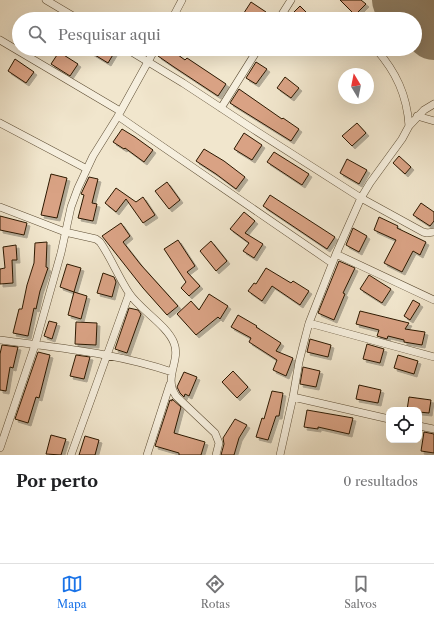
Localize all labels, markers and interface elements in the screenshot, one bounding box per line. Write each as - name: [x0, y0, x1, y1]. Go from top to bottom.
- search box: [12, 12, 422, 56]
- icon: search: [26, 23, 48, 45]
- text: Pesquisar aqui: [58, 25, 161, 44]
- north arrow: [338, 68, 374, 104]
- map controls: [386, 407, 422, 443]
- button: locate: [386, 407, 422, 443]
- text: Por perto: [16, 471, 98, 491]
- text: 0 resultados: [343, 473, 418, 489]
- tab: Mapa: [57, 573, 87, 611]
- tab: Rotas: [201, 573, 230, 611]
- tab: Salvos: [344, 573, 377, 611]

